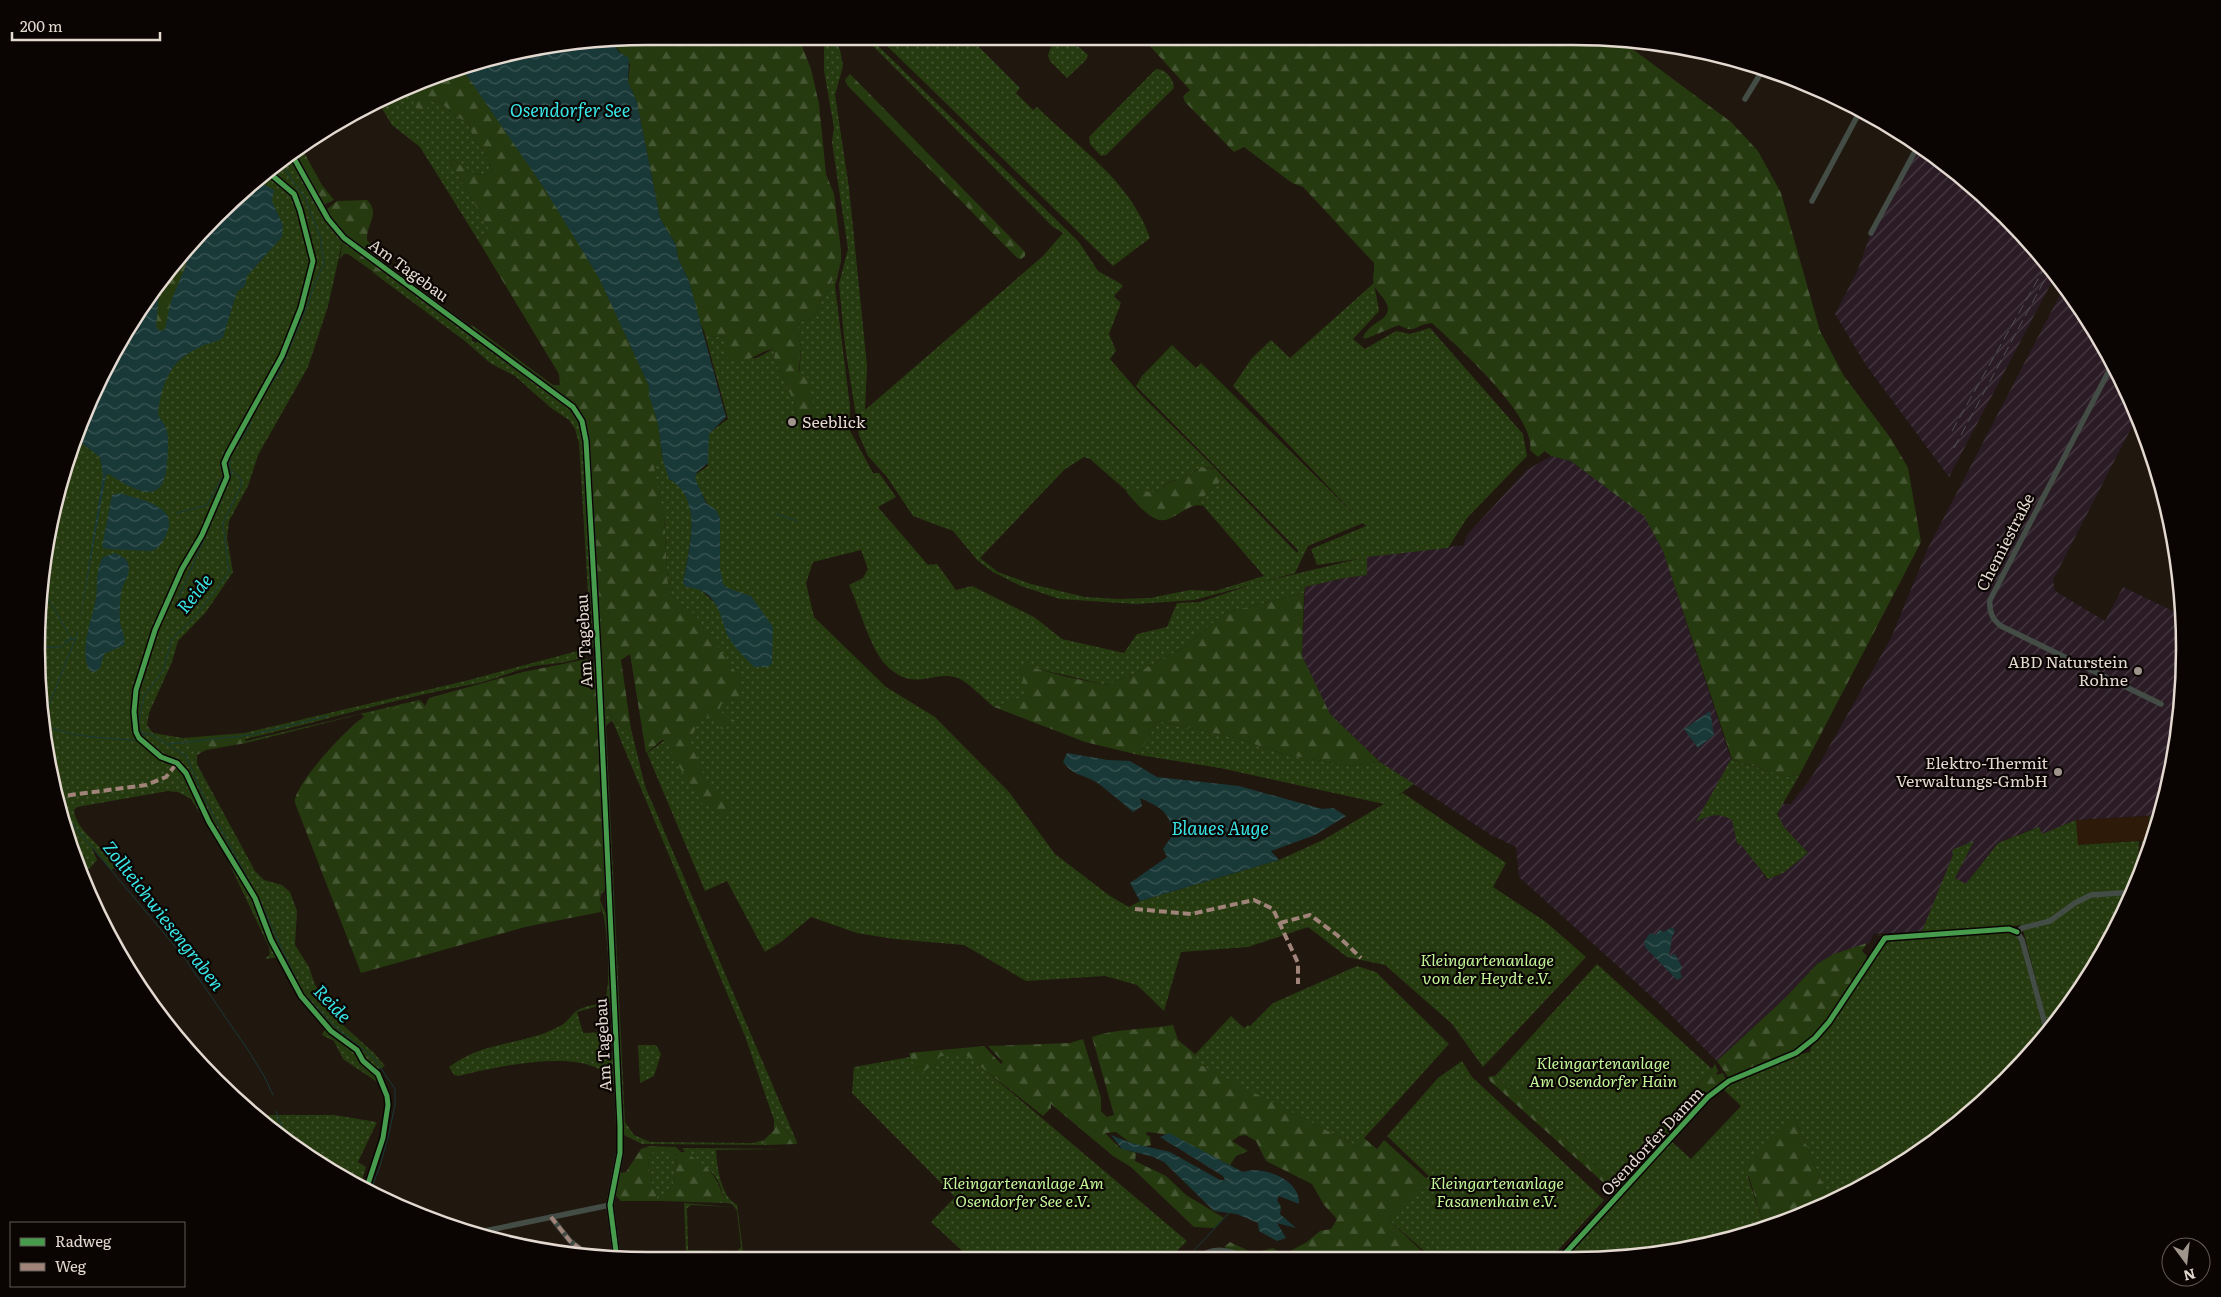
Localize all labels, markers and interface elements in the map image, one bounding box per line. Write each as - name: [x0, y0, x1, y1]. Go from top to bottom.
- scale bar: [12, 10, 160, 42]
- text: 200 m: [20, 14, 63, 37]
- water label: Osendorfer See: [510, 96, 630, 123]
- street label: Am Tagebau: [365, 232, 455, 307]
- place label: Seeblick: [802, 409, 866, 433]
- marker: Seeblick: [786, 416, 798, 428]
- street label: Chemiestraße: [1969, 488, 2039, 595]
- water label: Reide: [169, 567, 218, 619]
- street label: Am Tagebau: [569, 593, 597, 689]
- place label: ABD Naturstein Rohne: [2008, 649, 2128, 691]
- marker: ABD Naturstein Rohne: [2132, 665, 2144, 677]
- place label: Elektro-Thermit Verwaltungs-GmbH: [1896, 750, 2049, 792]
- marker: Elektro-Thermit Verwaltungs-GmbH: [2052, 766, 2064, 778]
- water label: Blaues Auge: [1171, 814, 1269, 841]
- water label: Zollteichwiesengraben: [97, 834, 232, 996]
- park label: Kleingartenanlage von der Heydt e.V.: [1420, 947, 1554, 989]
- water label: Reide: [308, 978, 358, 1028]
- street label: Am Tagebau: [588, 997, 616, 1093]
- park label: Kleingartenanlage Am Osendorfer Hain: [1529, 1050, 1677, 1092]
- street label: Osendorfer Damm: [1594, 1080, 1708, 1200]
- park label: Kleingartenanlage Am Osendorfer See e.V.: [942, 1170, 1104, 1212]
- park label: Kleingartenanlage Fasanenhain e.V.: [1430, 1170, 1564, 1212]
- legend: [10, 1222, 185, 1287]
- text: Radweg: [55, 1229, 112, 1252]
- north arrow: [2161, 1237, 2211, 1287]
- text: Weg: [55, 1254, 87, 1277]
- text: N: [2181, 1264, 2198, 1287]

